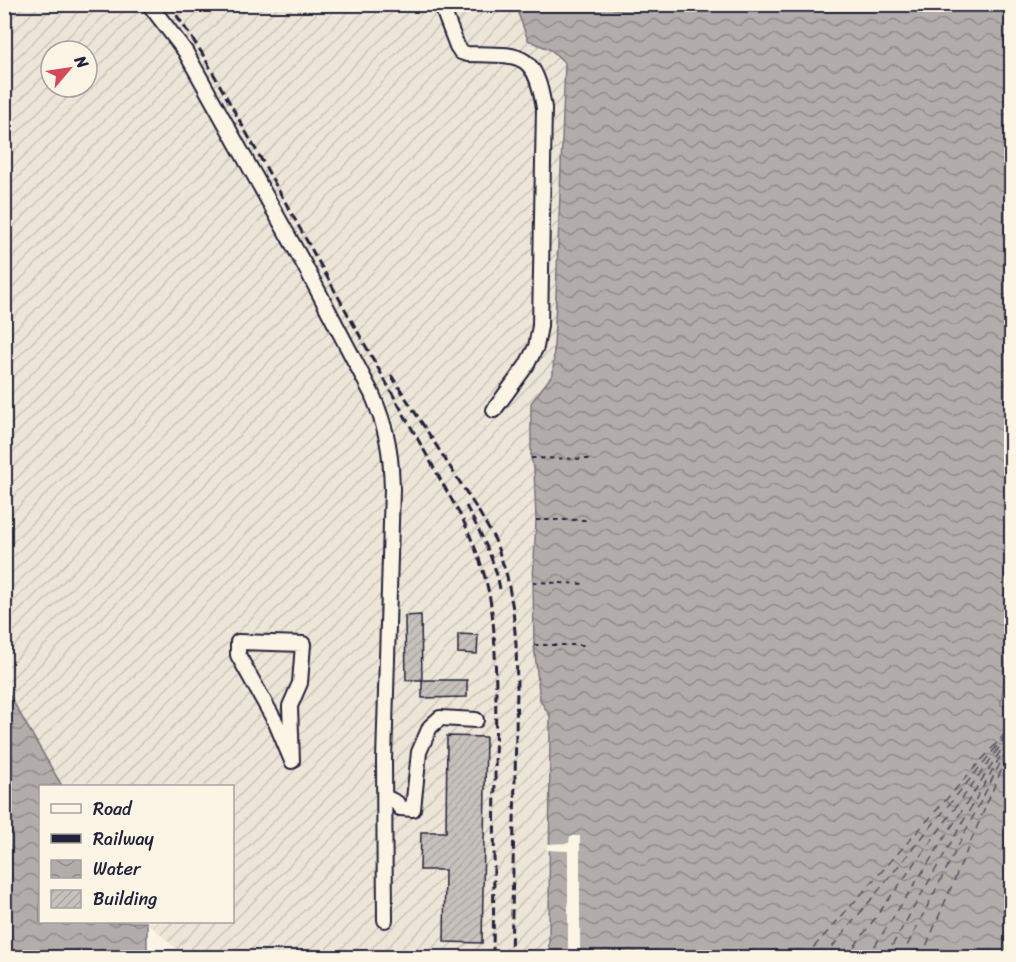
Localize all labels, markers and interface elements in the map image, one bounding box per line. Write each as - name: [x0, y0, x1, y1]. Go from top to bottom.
- north arrow: [39, 39, 99, 99]
- text: N: [66, 49, 97, 75]
- legend: [39, 785, 234, 923]
- text: Road: [93, 793, 133, 825]
- text: Railway: [93, 823, 155, 855]
- text: Water: [93, 853, 142, 885]
- text: Building: [93, 883, 157, 915]

